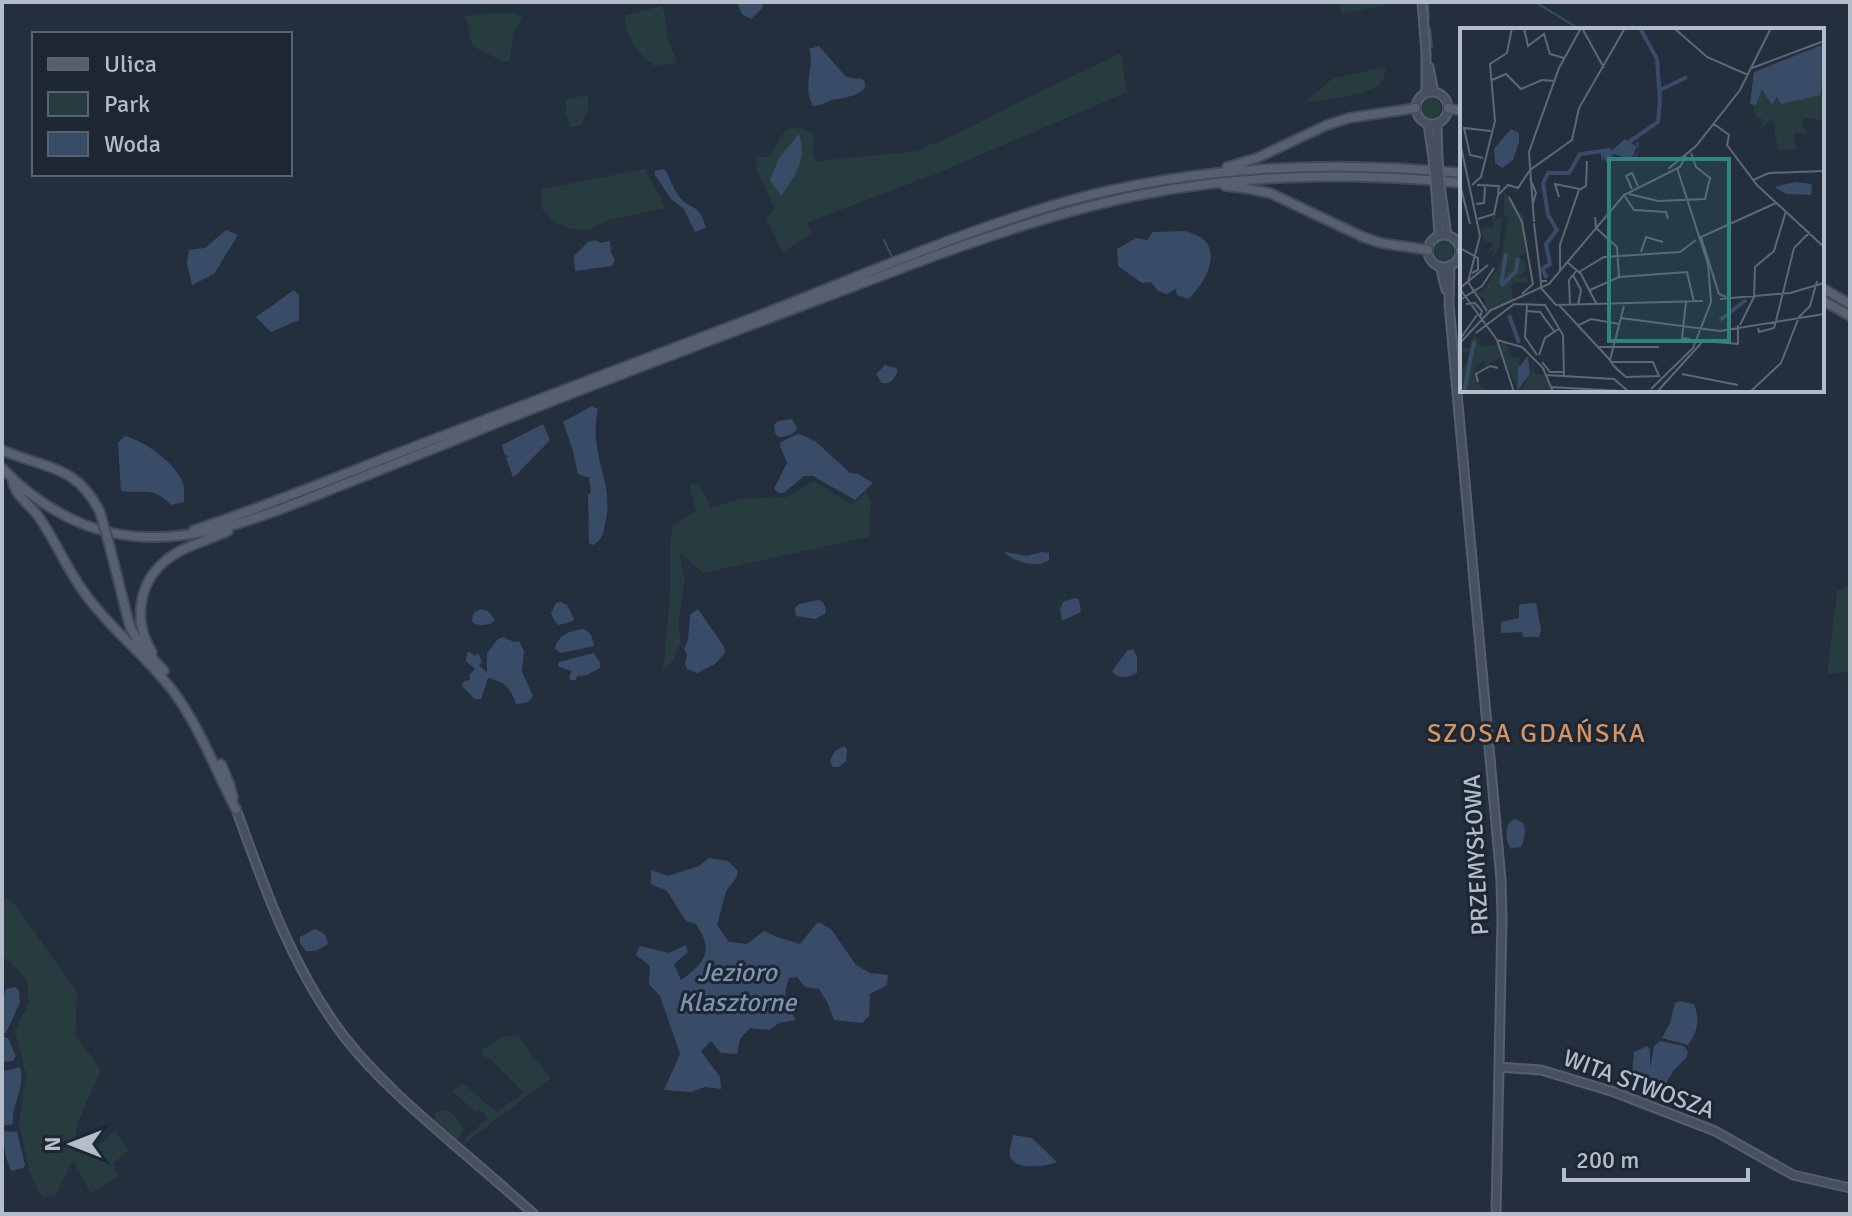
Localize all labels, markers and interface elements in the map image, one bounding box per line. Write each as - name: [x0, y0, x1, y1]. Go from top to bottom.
- inset map: [1460, 28, 1824, 392]
- legend: [32, 32, 292, 176]
- text: Ulica: [104, 49, 157, 79]
- text: Park: [104, 89, 150, 119]
- text: Woda: [104, 129, 161, 159]
- district label: SZOSA GDAŃSKA: [1427, 718, 1647, 750]
- street label: PRZEMYSŁOWA: [1457, 773, 1495, 936]
- water label: Jezioro Klasztorne: [678, 957, 798, 1019]
- street label: WITA STWOSZA: [1559, 1043, 1719, 1125]
- north arrow: [32, 1104, 112, 1184]
- scale bar: [1564, 1132, 1748, 1182]
- text: N: [39, 1136, 66, 1152]
- text: 200 m: [1576, 1145, 1639, 1175]

